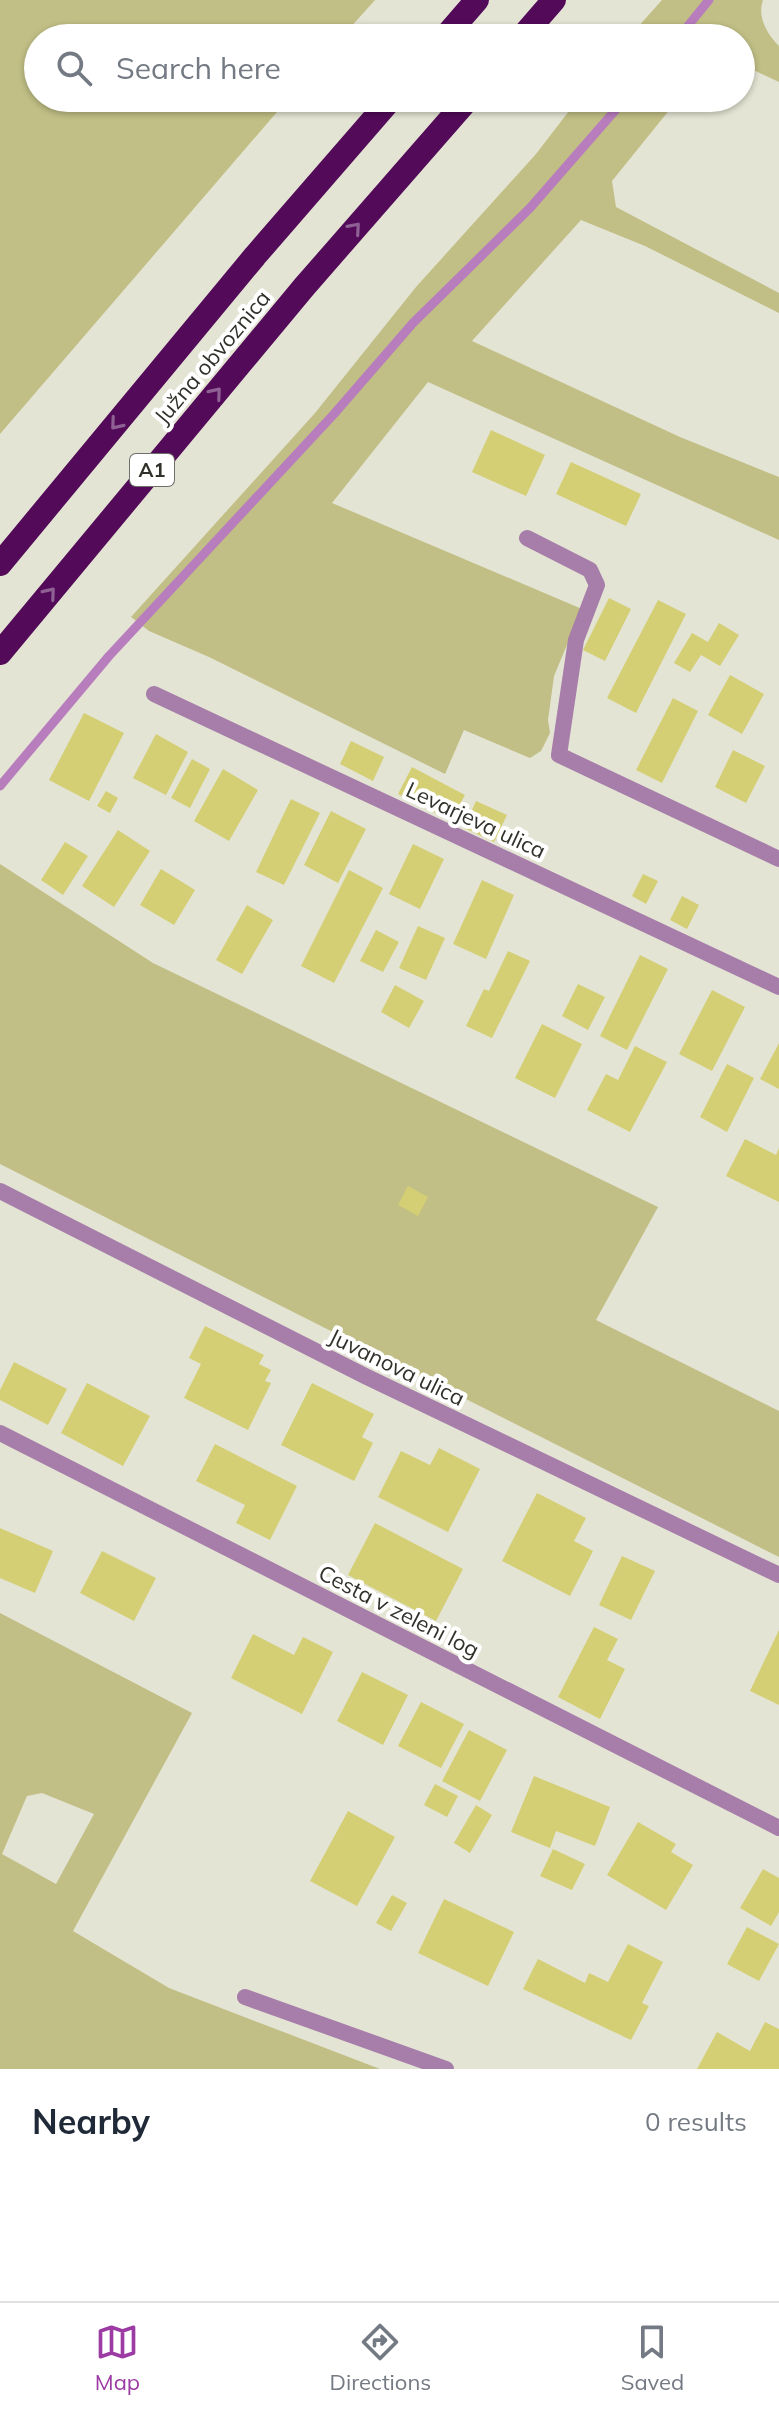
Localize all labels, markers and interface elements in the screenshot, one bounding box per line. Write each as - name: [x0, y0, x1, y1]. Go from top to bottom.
- search box: [24, 24, 755, 112]
- icon: search: [52, 46, 96, 90]
- text: Search here: [116, 49, 281, 87]
- one-way arrow: [345, 223, 360, 238]
- street label: Južna obvoznica: [148, 284, 276, 430]
- one-way arrow: [206, 388, 221, 402]
- one-way arrow: [111, 415, 126, 429]
- road number: A1: [130, 454, 174, 486]
- one-way arrow: [40, 588, 55, 603]
- street label: Levarjeva ulica: [402, 775, 550, 865]
- street label: Juvanova ulica: [325, 1322, 469, 1412]
- street label: Cesta v zeleni log: [314, 1558, 484, 1664]
- text: Nearby: [32, 2100, 150, 2143]
- text: 0 results: [645, 2105, 747, 2138]
- tab: Map: [95, 2320, 140, 2396]
- tab: Directions: [330, 2320, 431, 2396]
- tab: Saved: [621, 2320, 684, 2396]

